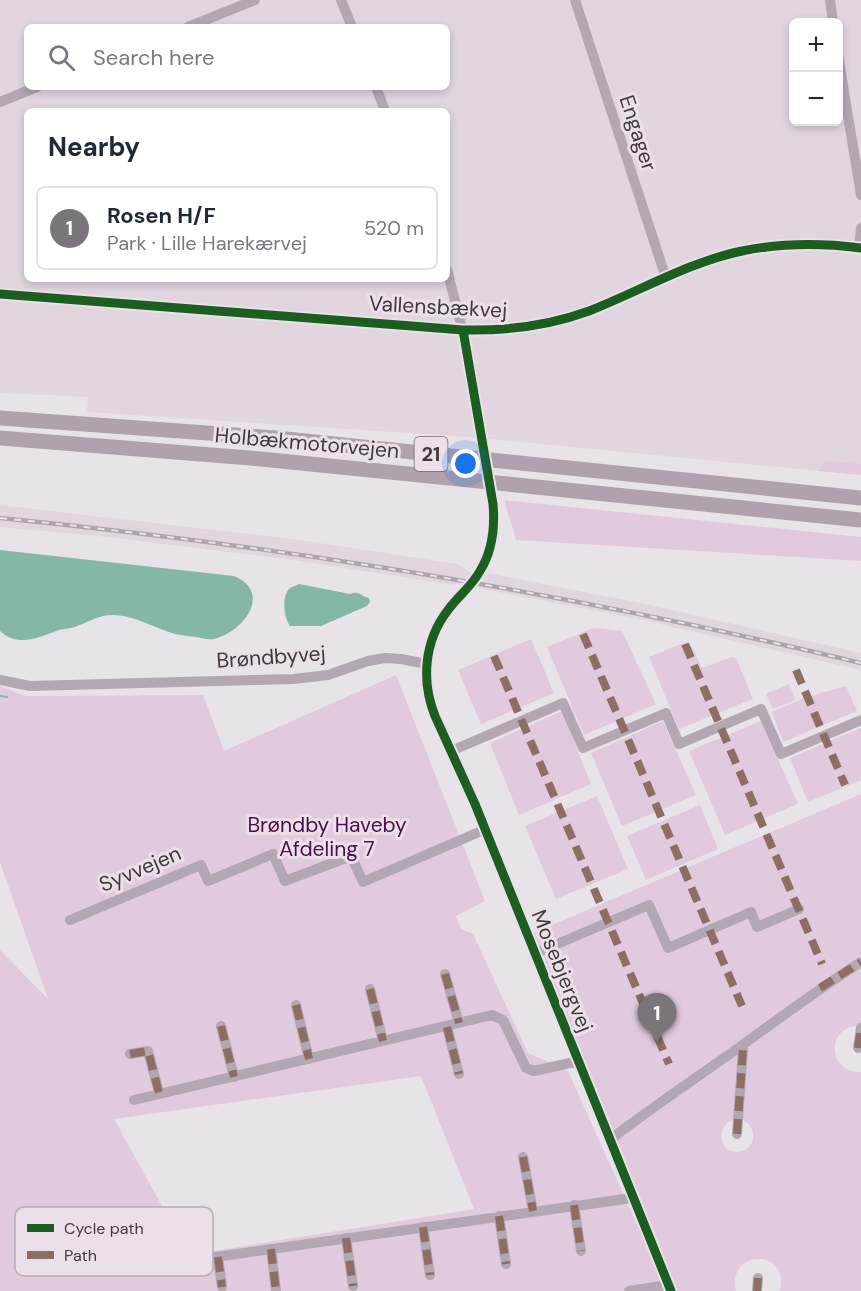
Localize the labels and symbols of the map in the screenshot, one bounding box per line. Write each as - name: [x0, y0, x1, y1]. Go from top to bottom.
- street label: Engager: [613, 92, 663, 175]
- street label: Vallensbækvej: [368, 289, 508, 325]
- street label: Holbækmotorvejen: [214, 421, 400, 465]
- road number: 21: [414, 437, 448, 471]
- your location: [451, 449, 480, 478]
- street label: Brøndbyvej: [215, 639, 327, 675]
- park label: Brøndby Haveby Afdeling 7: [247, 811, 407, 863]
- street label: Syvvejen: [95, 839, 185, 899]
- street label: Mosebjergvej: [525, 906, 599, 1036]
- pin: 1: [638, 994, 676, 1043]
- legend: [15, 1207, 213, 1276]
- text: Cycle path: [64, 1218, 144, 1239]
- text: Path: [64, 1245, 97, 1266]

